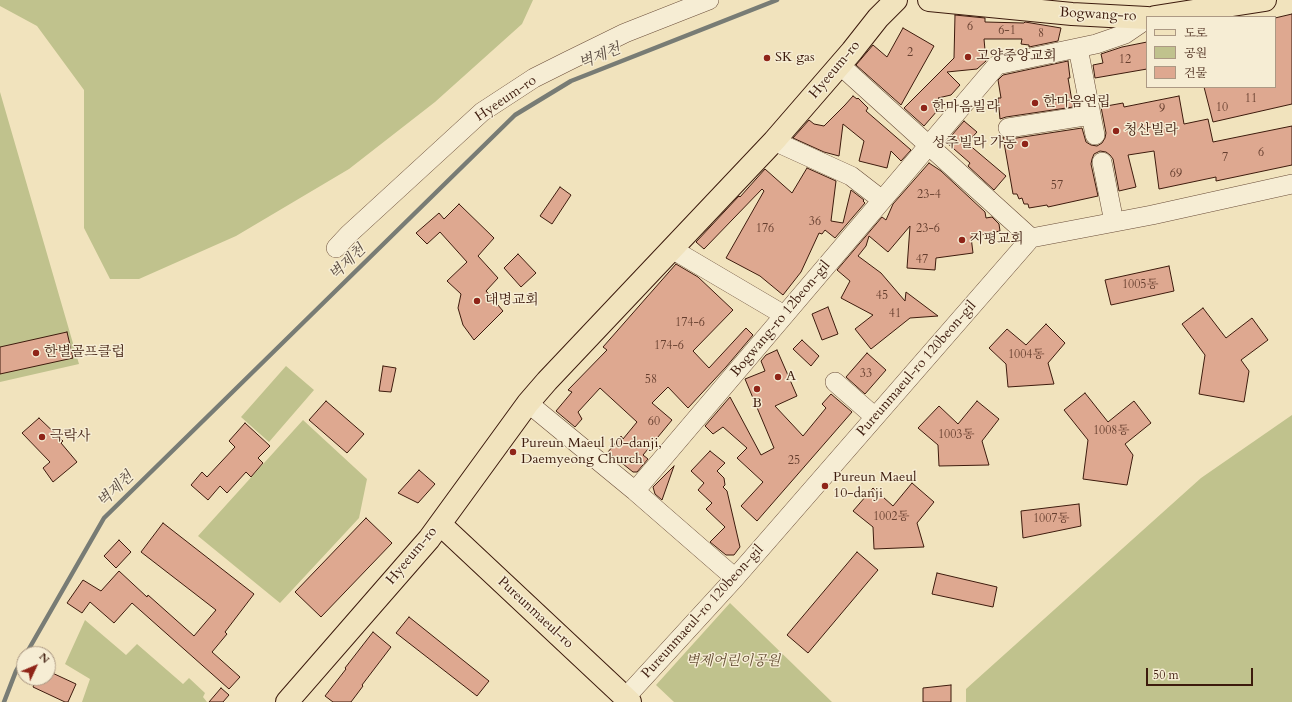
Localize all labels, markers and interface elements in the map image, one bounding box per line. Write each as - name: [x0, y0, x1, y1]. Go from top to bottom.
- street label: Bogwang-ro: [1059, 5, 1137, 25]
- legend: [1146, 16, 1276, 88]
- house number: 6: [967, 20, 973, 34]
- house number: 6-1: [998, 24, 1016, 38]
- text: 도로: [1184, 25, 1207, 41]
- house number: 8: [1038, 27, 1044, 41]
- street label: Hyeeum-ro: [806, 38, 864, 102]
- water label: 벽제천: [576, 41, 624, 73]
- text: 공원: [1184, 45, 1207, 61]
- house number: 2: [907, 46, 913, 60]
- place label: 고양중앙교회: [976, 49, 1057, 65]
- place label: SK gas: [775, 50, 815, 66]
- marker: 고양중앙교회: [963, 52, 973, 62]
- marker: SK gas: [762, 53, 772, 63]
- house number: 12: [1119, 53, 1131, 67]
- text: 건물: [1184, 65, 1207, 81]
- street label: Hyeeum-ro: [472, 72, 540, 126]
- house number: 11: [1245, 92, 1257, 106]
- place label: 한마음연립: [1043, 95, 1111, 111]
- marker: 한마음연립: [1030, 98, 1040, 108]
- place label: 한마음빌라: [932, 100, 1000, 116]
- house number: 10: [1216, 101, 1228, 115]
- house number: 9: [1159, 102, 1165, 116]
- marker: 한마음빌라: [919, 103, 929, 113]
- place label: 청산빌라: [1124, 123, 1178, 139]
- marker: 청산빌라: [1111, 126, 1121, 136]
- place label: 성주빌라 가동: [932, 136, 1017, 152]
- marker: 성주빌라 가동: [1020, 139, 1030, 149]
- house number: 6: [1258, 146, 1264, 160]
- house number: 7: [1222, 151, 1228, 165]
- house number: 69: [1170, 167, 1182, 181]
- house number: 57: [1051, 179, 1063, 193]
- house number: 23-4: [917, 188, 941, 202]
- house number: 36: [809, 215, 821, 229]
- house number: 176: [756, 222, 774, 236]
- house number: 23-6: [916, 222, 940, 236]
- place label: 지평교회: [970, 232, 1024, 248]
- marker: 지평교회: [957, 235, 967, 245]
- water label: 벽제천: [326, 241, 370, 285]
- house number: 47: [916, 253, 928, 267]
- street label: Bogwang-ro 12beon-gil: [728, 258, 834, 380]
- house number: 1005동: [1122, 278, 1158, 292]
- house number: 45: [876, 289, 888, 303]
- place label: 대명교회: [485, 293, 539, 309]
- marker: 대명교회: [472, 296, 482, 306]
- street label: Pureunmaeul-ro 120beon-gil: [854, 298, 980, 440]
- house number: 41: [889, 307, 901, 321]
- house number: 174-6: [675, 316, 705, 330]
- house number: 174-6: [654, 339, 684, 353]
- place label: 한별골프클럽: [44, 345, 125, 361]
- marker: 한별골프클럽: [31, 348, 41, 358]
- house number: 1004동: [1008, 348, 1044, 362]
- house number: 33: [860, 367, 872, 381]
- place label: A: [786, 369, 796, 385]
- marker: A: [773, 372, 783, 382]
- house number: 58: [645, 373, 657, 387]
- marker: B: [752, 384, 762, 394]
- place label: B: [752, 396, 762, 412]
- house number: 60: [648, 415, 660, 429]
- house number: 1008동: [1093, 424, 1129, 438]
- house number: 1003동: [938, 428, 974, 442]
- place label: 극락사: [50, 429, 91, 445]
- marker: 극락사: [37, 432, 47, 442]
- place label: Pureun Maeul 10-danji, Daemyeong Church: [521, 436, 662, 468]
- marker: Pureun Maeul 10-danji, Daemyeong Church: [508, 447, 518, 457]
- house number: 25: [788, 454, 800, 468]
- water label: 벽제천: [94, 468, 138, 512]
- place label: Pureun Maeul 10-danji: [833, 470, 917, 502]
- marker: Pureun Maeul 10-danji: [820, 481, 830, 491]
- house number: 1002동: [873, 510, 909, 524]
- house number: 1007동: [1033, 512, 1069, 526]
- street label: Hyeeum-ro: [383, 524, 441, 588]
- street label: Pureunmaeul-ro 120beon-gil: [639, 542, 767, 682]
- street label: Pureunmaeul-ro: [494, 574, 576, 652]
- north arrow: [16, 646, 56, 686]
- text: N: [36, 649, 53, 667]
- park label: 벽제어린이공원: [686, 654, 780, 670]
- scale bar: [1148, 660, 1255, 686]
- text: 50 m: [1153, 667, 1179, 683]

